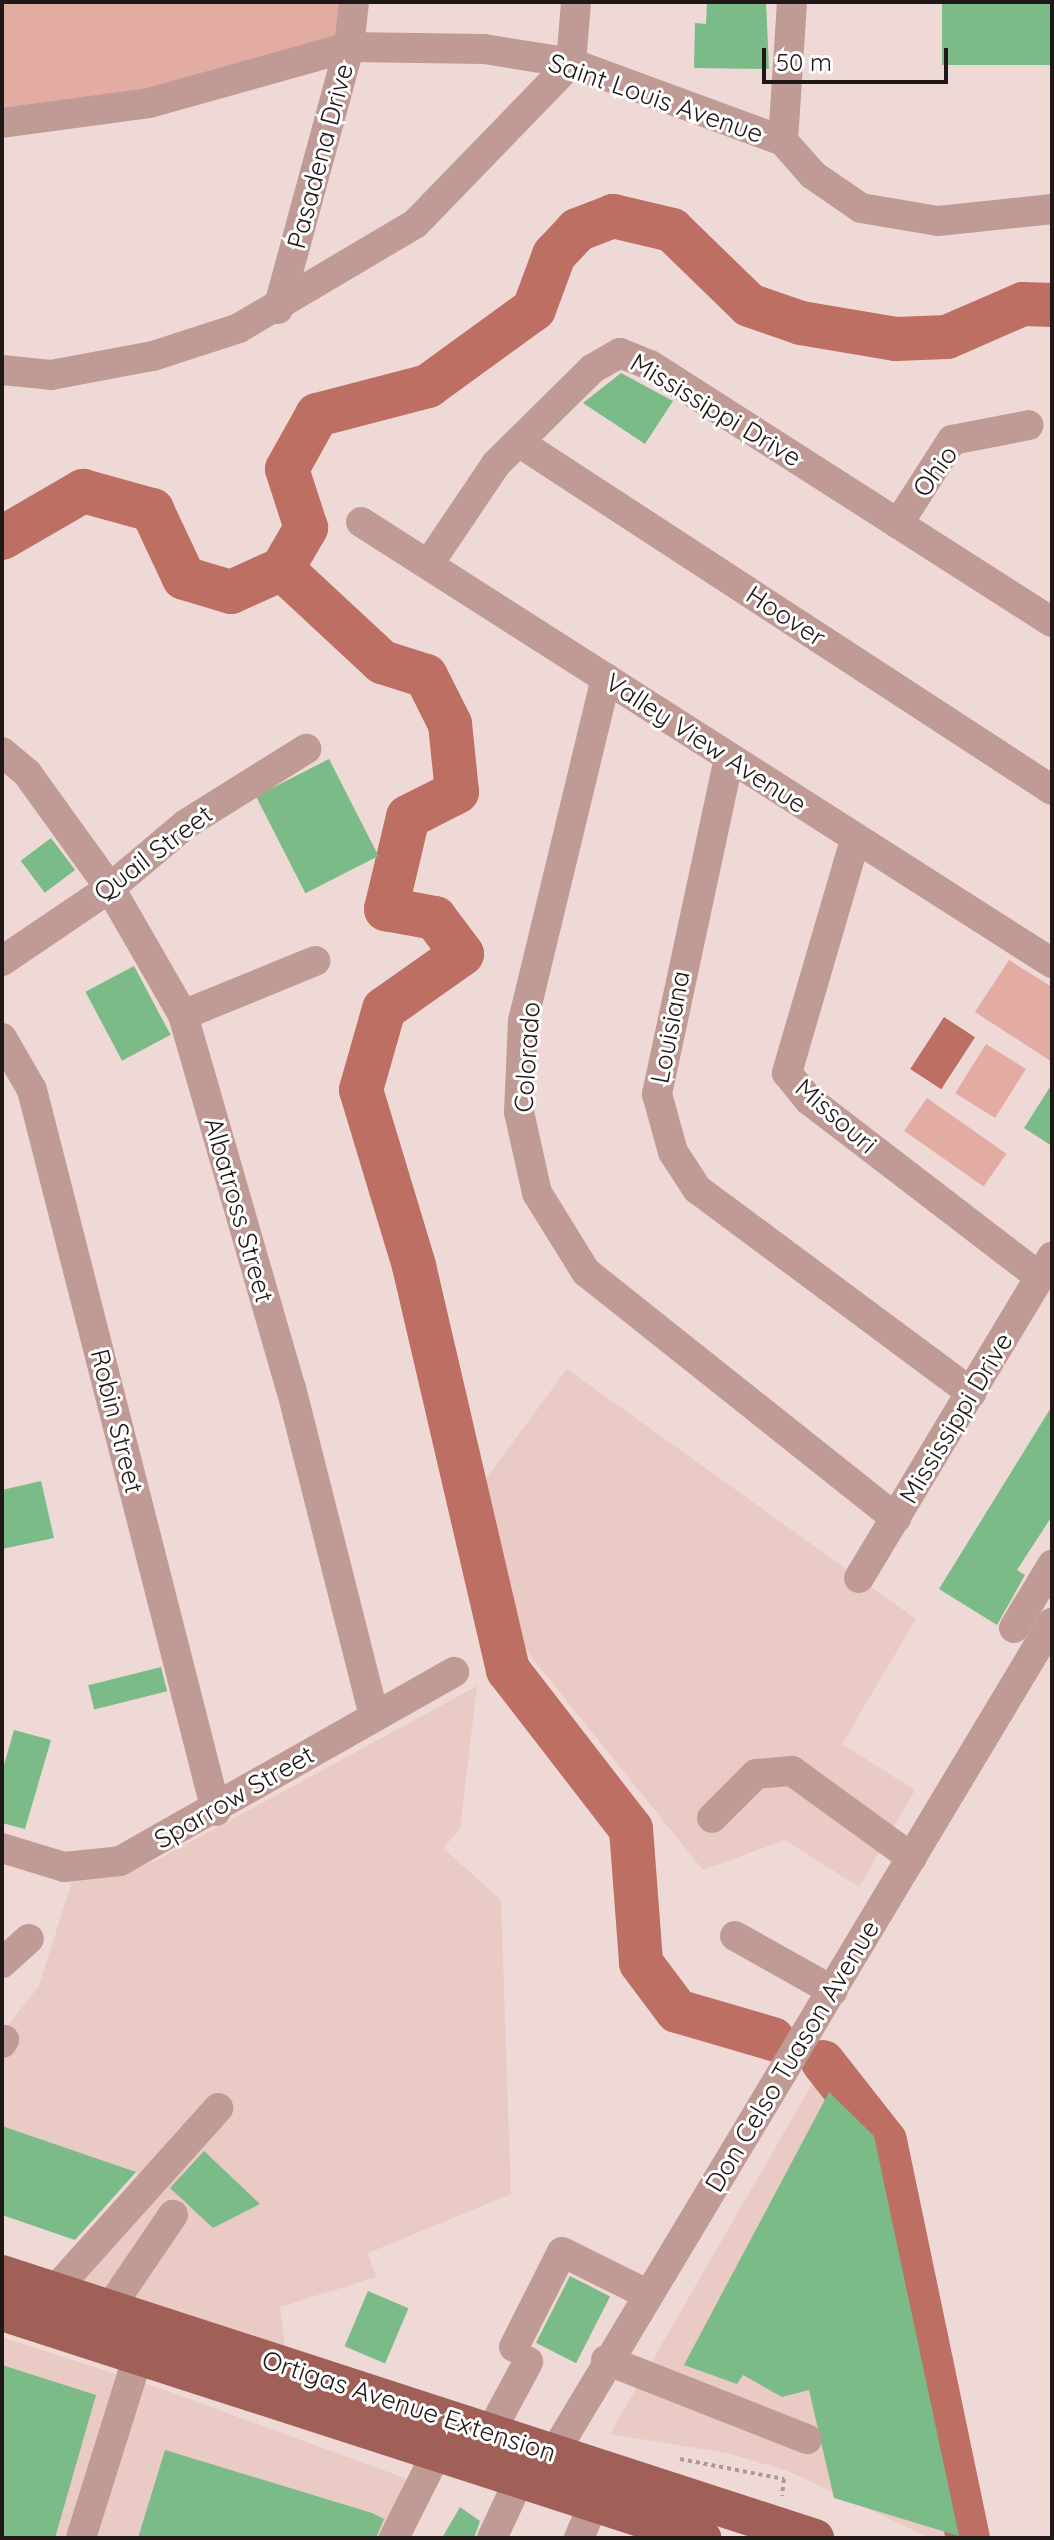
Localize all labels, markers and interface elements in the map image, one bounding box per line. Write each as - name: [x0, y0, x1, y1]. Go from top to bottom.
- scale bar: [766, 32, 952, 82]
- street label: Saint Louis Avenue: [545, 47, 767, 149]
- text: 50 m: [776, 47, 832, 77]
- street label: Pasadena Drive: [280, 60, 360, 252]
- street label: Mississippi Drive: [625, 347, 807, 473]
- street label: Ohio: [906, 439, 964, 503]
- street label: Hoover: [740, 579, 832, 653]
- street label: Valley View Avenue: [599, 666, 813, 820]
- street label: Quail Street: [88, 798, 218, 908]
- street label: Louisiana: [644, 968, 696, 1086]
- street label: Colorado: [508, 1001, 546, 1113]
- street label: Missouri: [789, 1072, 883, 1160]
- street label: Albatross Street: [198, 1114, 280, 1306]
- street label: Mississippi Drive: [893, 1327, 1019, 1509]
- street label: Robin Street: [84, 1346, 150, 1496]
- street label: Sparrow Street: [149, 1739, 319, 1855]
- street label: Don Celso Tuason Avenue: [698, 1914, 886, 2198]
- street label: Ortigas Avenue Extension: [258, 2344, 560, 2468]

